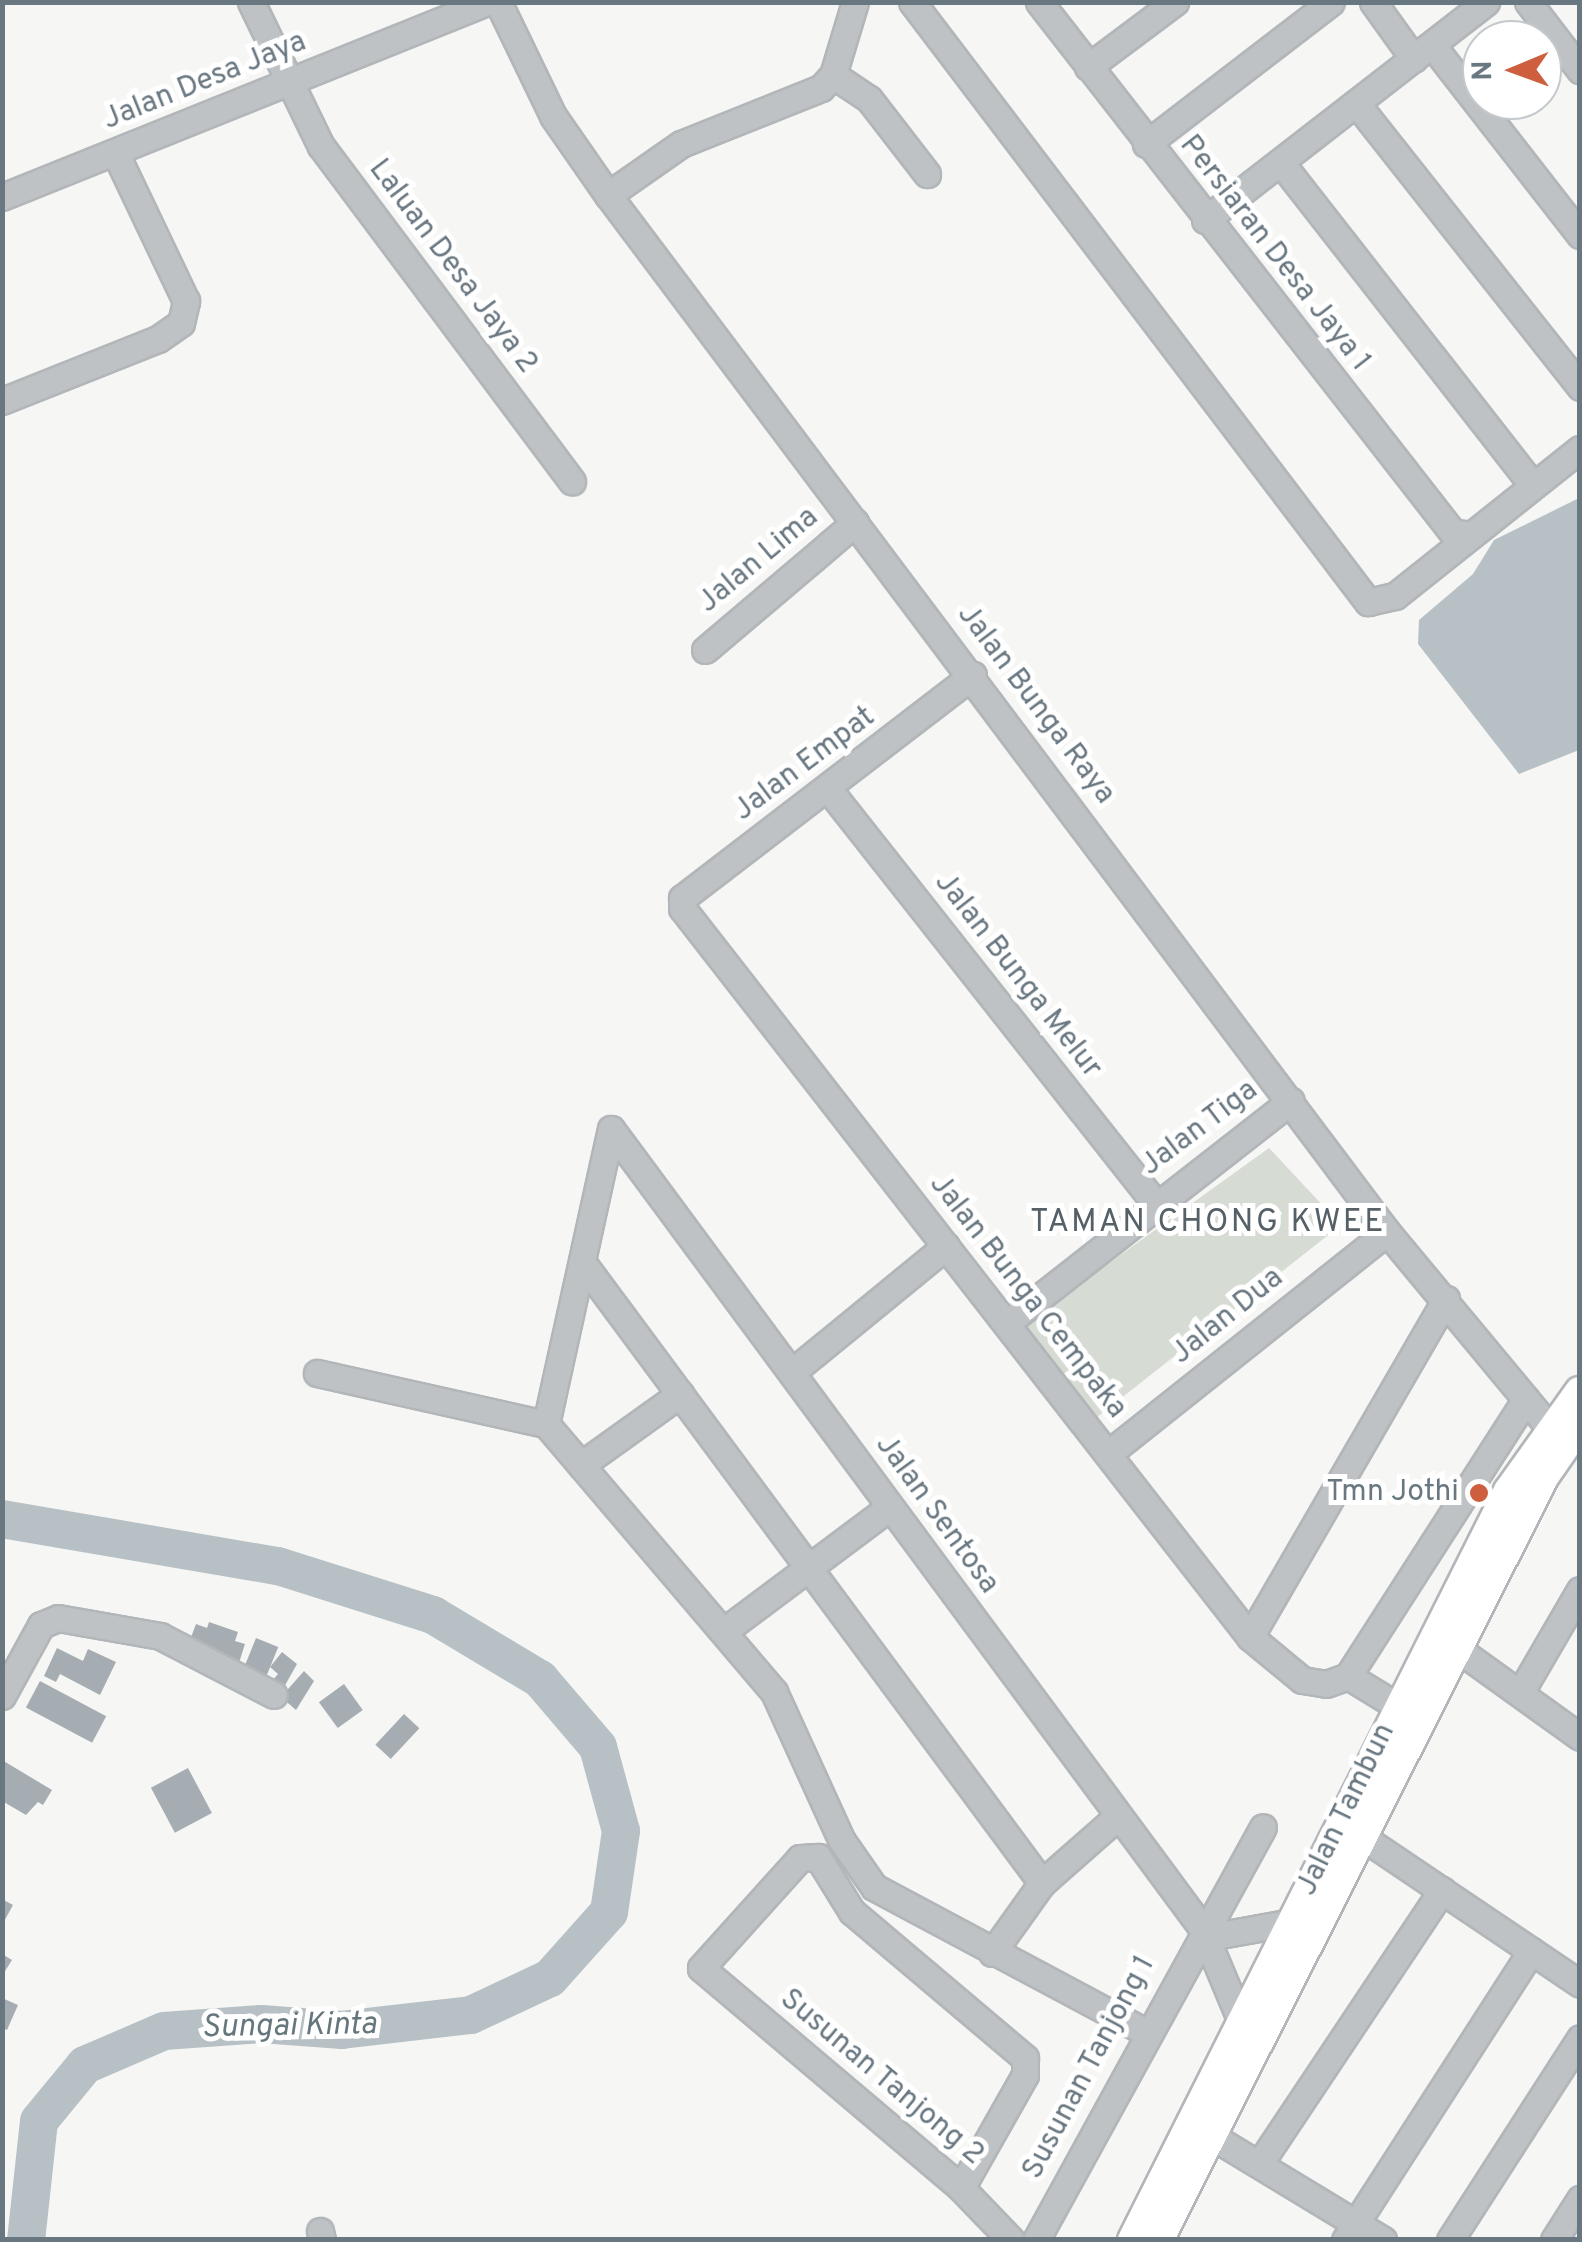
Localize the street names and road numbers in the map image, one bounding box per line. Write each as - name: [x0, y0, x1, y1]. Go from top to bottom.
- street label: Jalan Desa Jaya: [98, 25, 312, 139]
- street label: Persiaran Desa Jaya 1: [1171, 129, 1377, 379]
- street label: Laluan Desa Jaya 2: [360, 153, 544, 381]
- street label: Jalan Lima: [692, 500, 826, 622]
- street label: Jalan Bunga Raya: [948, 598, 1122, 812]
- street label: Jalan Empat: [727, 700, 883, 830]
- street label: Jalan Bunga Melur: [926, 866, 1108, 1086]
- street label: Jalan Tiga: [1134, 1073, 1266, 1185]
- street label: Jalan Bunga Cempaka: [920, 1168, 1134, 1426]
- street label: Jalan Dua: [1165, 1261, 1291, 1373]
- street label: Jalan Sentosa: [866, 1429, 1006, 1601]
- street label: Jalan Tambun: [1290, 1718, 1404, 1902]
- street label: Susunan Tanjong 1: [1016, 1950, 1164, 2186]
- street label: Susunan Tanjong 2: [771, 1982, 991, 2174]

